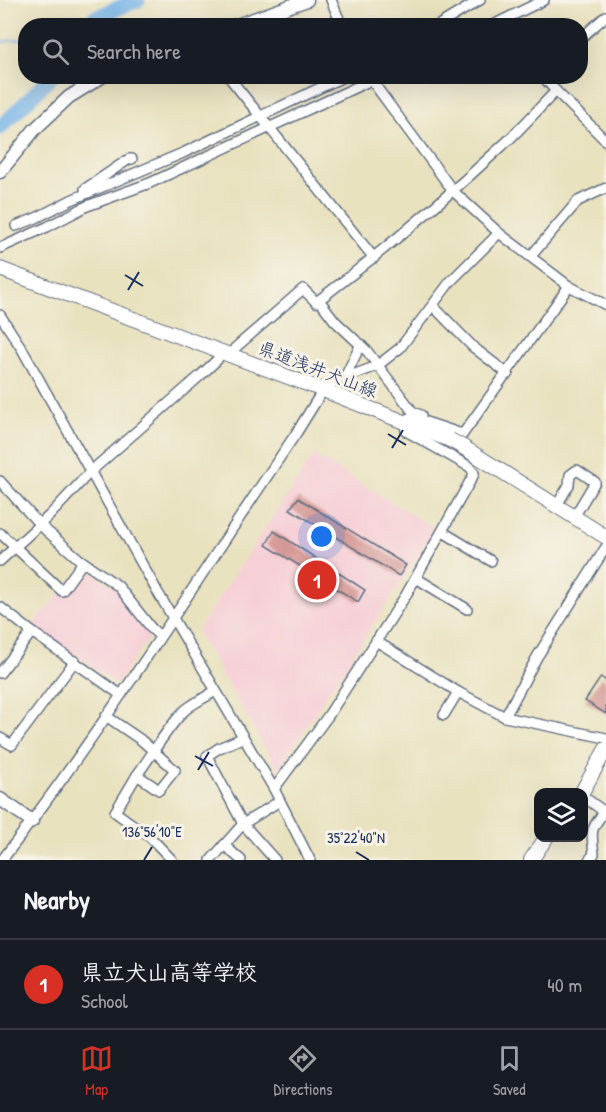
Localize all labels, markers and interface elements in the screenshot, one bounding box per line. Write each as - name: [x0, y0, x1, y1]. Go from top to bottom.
- search box: [18, 18, 588, 84]
- icon: search: [39, 35, 72, 68]
- text: Search here: [87, 36, 181, 66]
- street label: 県道浅井犬山線: [255, 335, 381, 403]
- your location: [307, 522, 336, 551]
- pin: 1: [298, 558, 336, 602]
- map controls: [534, 788, 588, 842]
- button: layers: [534, 788, 588, 842]
- text: 136°56'10"E: [122, 821, 182, 842]
- text: 35°22'40"N: [327, 827, 385, 848]
- text: Nearby: [24, 882, 90, 917]
- text: 県立犬山高等学校: [81, 957, 257, 987]
- text: 1: [40, 971, 47, 998]
- text: 40 m: [547, 971, 582, 998]
- text: School: [81, 987, 128, 1014]
- tab: Map: [80, 1042, 113, 1100]
- tab: Directions: [274, 1042, 332, 1100]
- tab: Saved: [493, 1042, 526, 1100]

